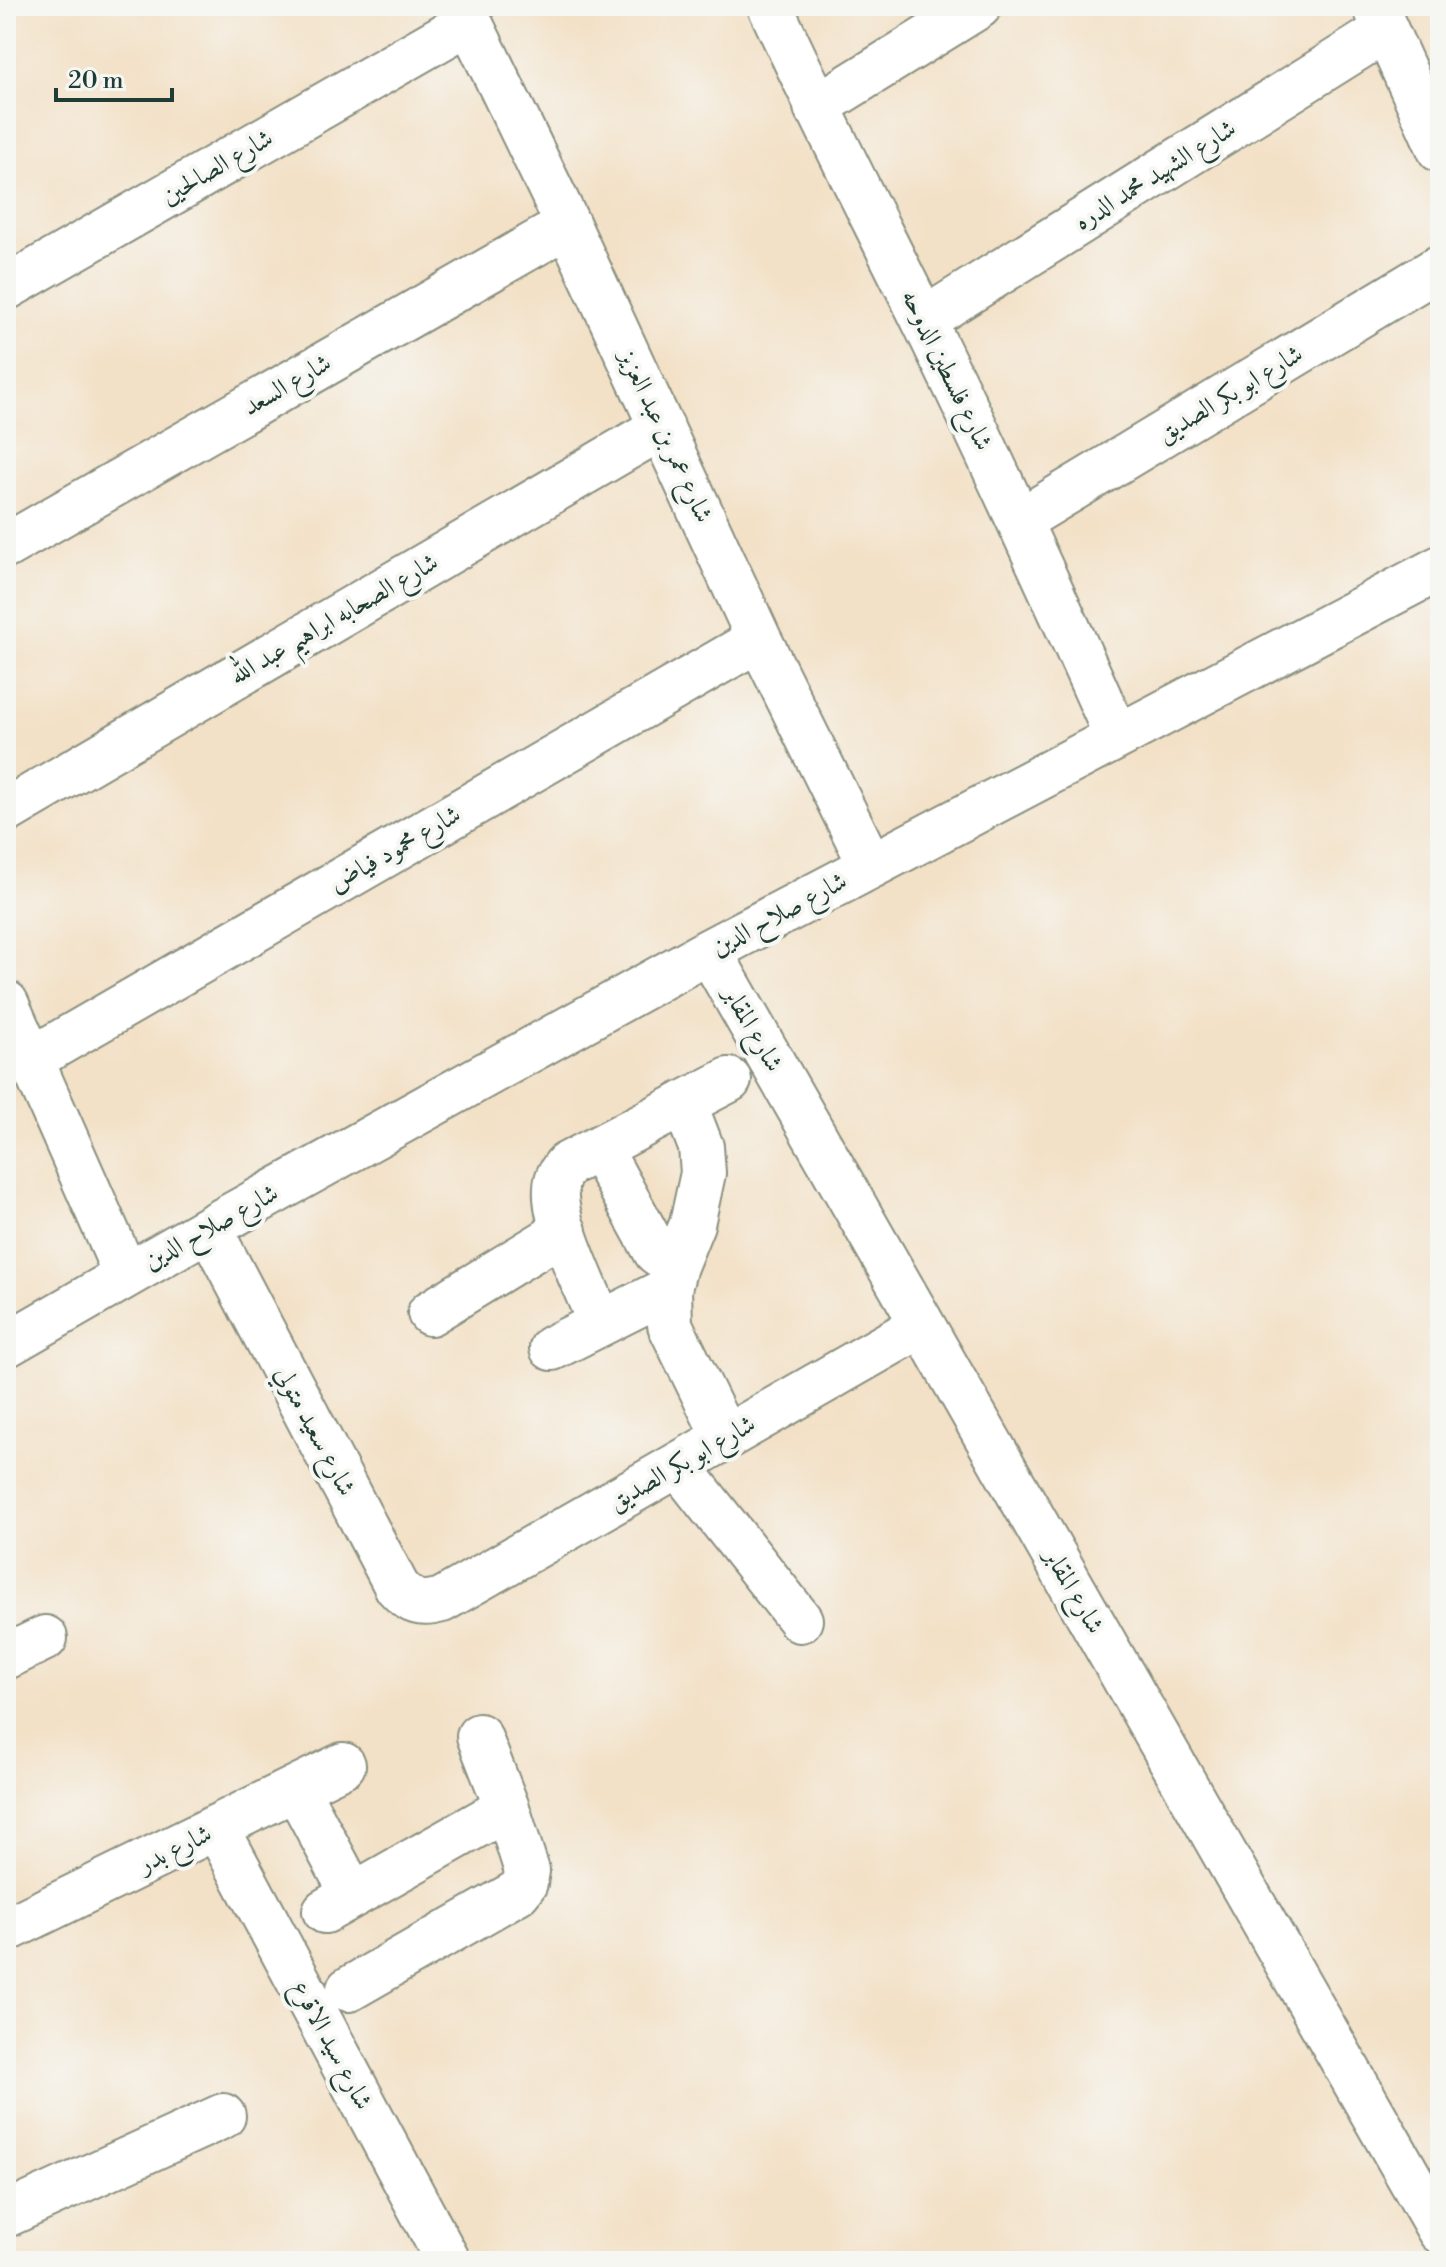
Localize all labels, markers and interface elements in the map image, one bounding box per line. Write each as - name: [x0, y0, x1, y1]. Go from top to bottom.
- scale bar: [56, 52, 172, 102]
- text: 20 m: [68, 66, 124, 96]
- street label: شارع الشهيد محمد الدره: [1068, 112, 1245, 242]
- street label: شارع الصالحين: [155, 122, 281, 216]
- street label: شارع فلسطين الدوحه: [890, 284, 1000, 458]
- street label: شارع ابو بكر الصديق: [1151, 338, 1311, 454]
- street label: شارع عمر بن عبد العزيز: [606, 342, 720, 530]
- street label: شارع السعد: [237, 347, 340, 427]
- street label: شارع الصحابه ابراهيم عبد الله: [221, 542, 449, 700]
- street label: شارع محمود فياض: [323, 798, 469, 904]
- street label: شارع صلاح الدين: [705, 865, 856, 969]
- street label: شارع المقابر: [710, 978, 790, 1080]
- street label: شارع صلاح الدين: [138, 1177, 288, 1283]
- street label: شارع سعيد متولي: [263, 1360, 363, 1504]
- street label: شارع ابو بكر الصديق: [603, 1408, 764, 1522]
- street label: شارع المقابر: [1031, 1540, 1111, 1642]
- street label: شارع بدر: [130, 1818, 219, 1886]
- street label: شارع سيد الاقرع: [280, 1975, 379, 2118]

